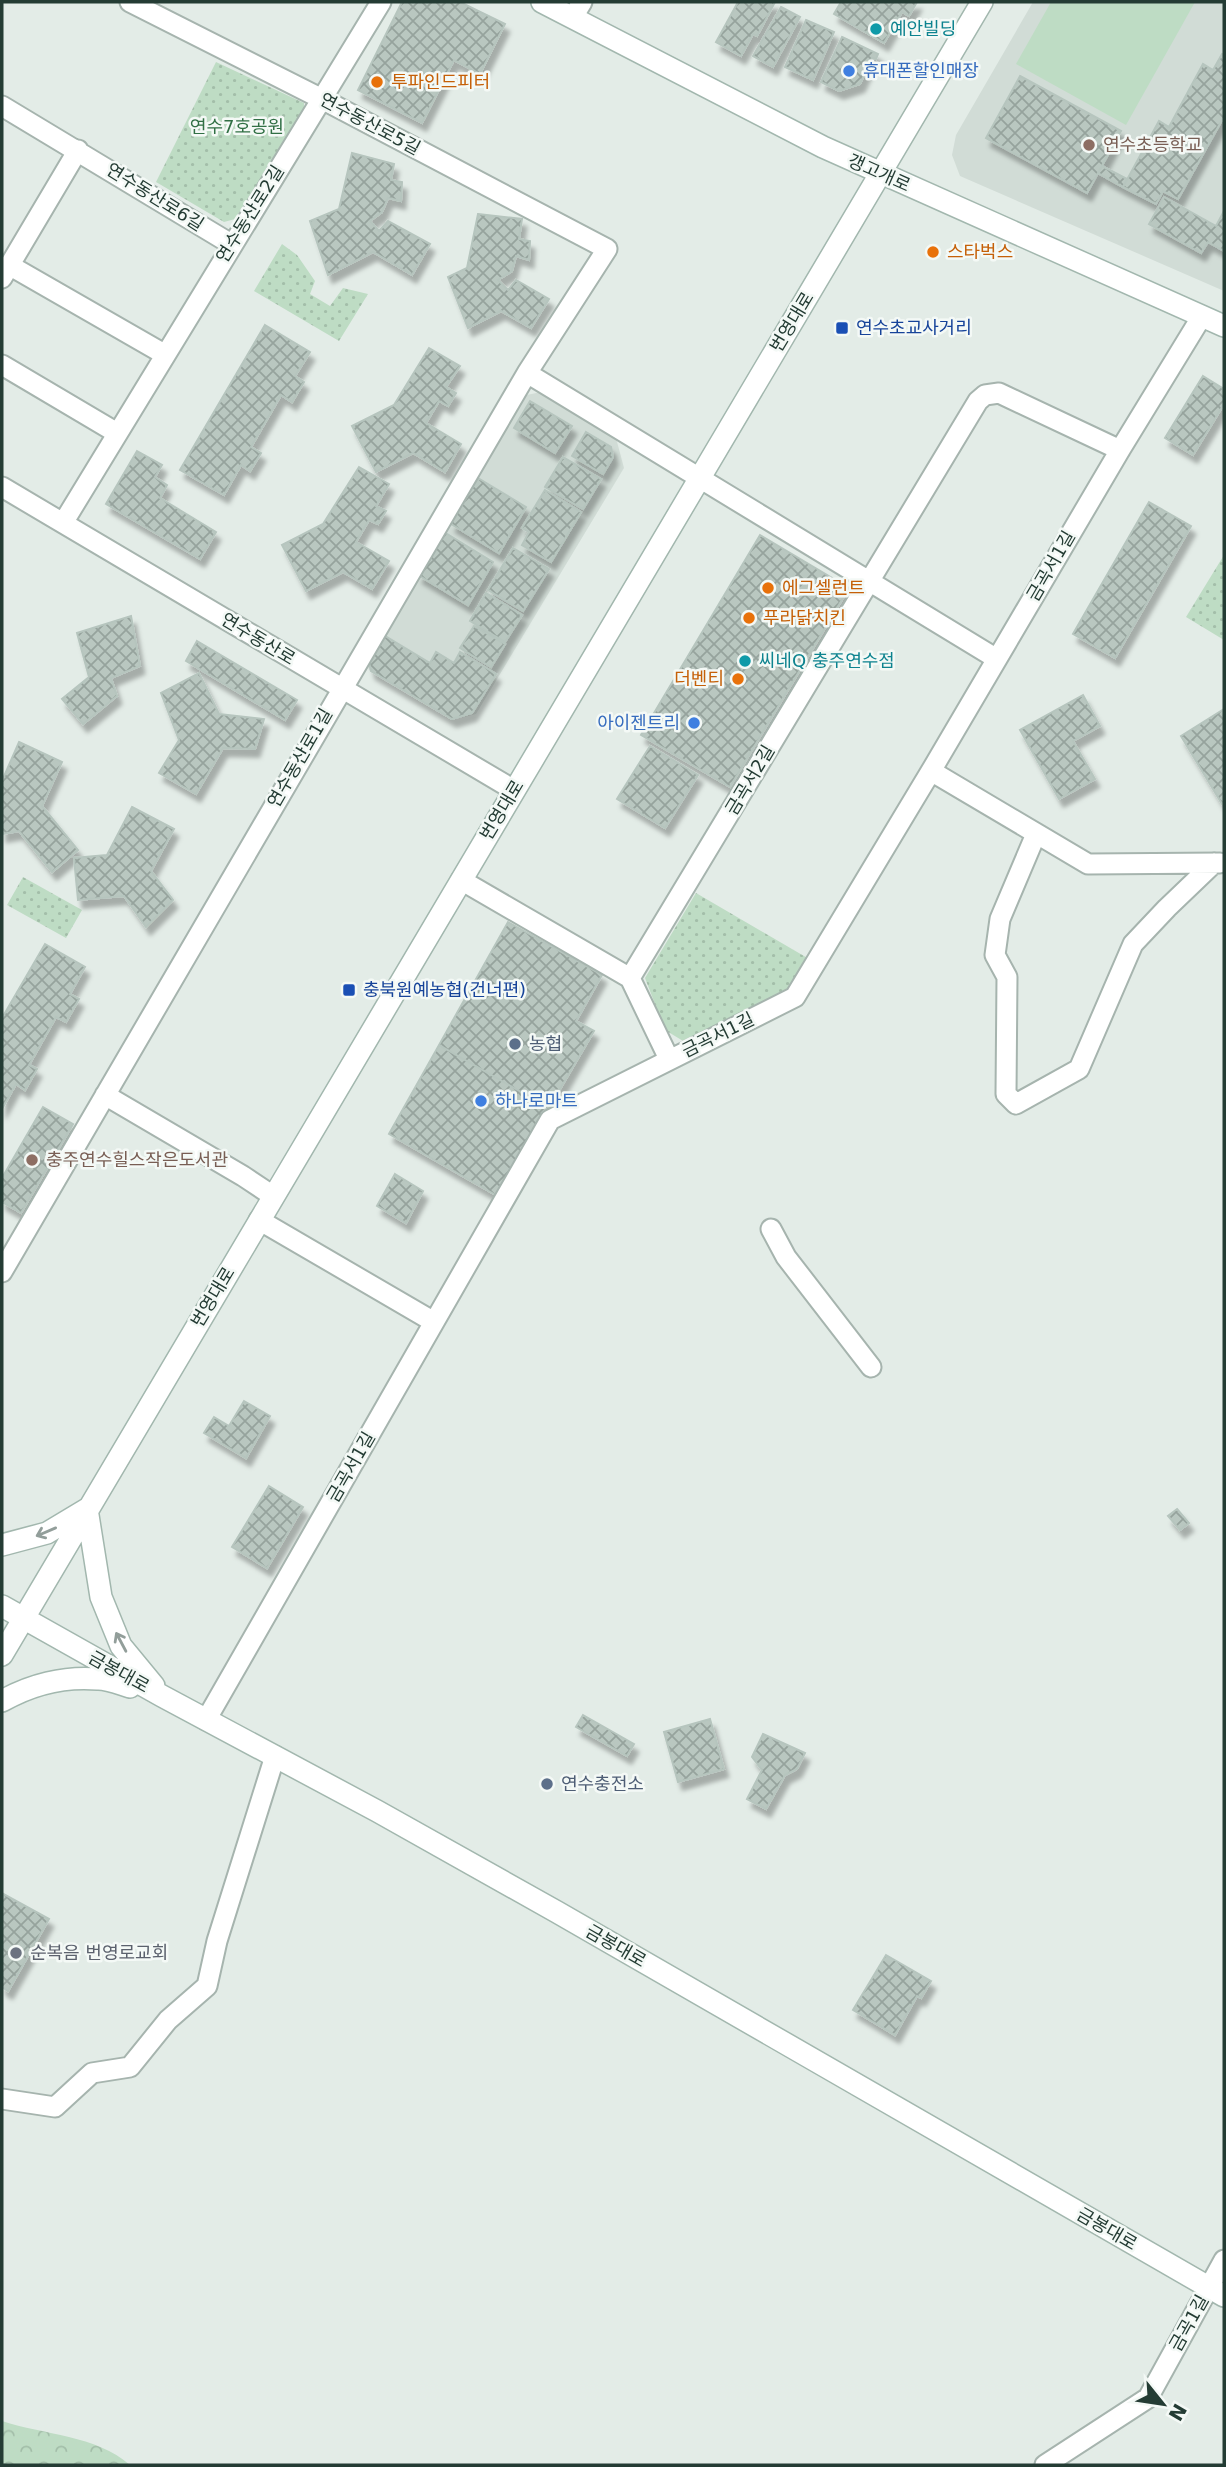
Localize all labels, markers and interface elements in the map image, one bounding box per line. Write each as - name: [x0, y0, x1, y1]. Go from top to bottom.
- place label: 예안빌딩: [890, 18, 956, 39]
- marker: 예안빌딩: [868, 21, 884, 37]
- place label: 휴대폰할인매장: [863, 60, 979, 81]
- marker: 휴대폰할인매장: [841, 63, 857, 79]
- place label: 투파인드피터: [391, 71, 490, 92]
- marker: 투파인드피터: [369, 74, 385, 90]
- street label: 연수동산로5길: [316, 88, 424, 159]
- park label: 연수7호공원: [190, 116, 284, 137]
- place label: 연수초등학교: [1103, 134, 1202, 155]
- marker: 연수초등학교: [1081, 137, 1097, 153]
- street label: 갱고개로: [845, 149, 914, 196]
- street label: 연수동산로6길: [103, 158, 208, 235]
- street label: 연수동산로2길: [211, 161, 288, 266]
- place label: 스타벅스: [947, 241, 1013, 262]
- marker: 스타벅스: [925, 244, 941, 260]
- street label: 번영대로: [766, 288, 818, 356]
- place label: 연수초교사거리: [856, 317, 972, 338]
- marker: 연수초교사거리: [834, 320, 850, 336]
- street label: 금곡서1길: [1022, 527, 1079, 605]
- place label: 에그셀런트: [782, 577, 865, 598]
- marker: 에그셀런트: [760, 580, 776, 596]
- place label: 푸라닭치킨: [763, 607, 846, 628]
- street label: 연수동산로: [217, 608, 299, 669]
- marker: 푸라닭치킨: [741, 610, 757, 626]
- place label: 씨네Q 충주연수점: [759, 650, 895, 671]
- marker: 씨네Q 충주연수점: [737, 653, 753, 669]
- place label: 더벤티: [674, 668, 724, 689]
- marker: 더벤티: [730, 671, 746, 687]
- street label: 연수동산로1길: [263, 705, 336, 811]
- place label: 아이젠트리: [597, 712, 680, 733]
- marker: 아이젠트리: [686, 715, 702, 731]
- street label: 금곡서2길: [721, 741, 779, 818]
- street label: 번영대로: [476, 776, 528, 844]
- place label: 충북원예농협(건너편): [363, 979, 526, 1000]
- marker: 충북원예농협(건너편): [341, 982, 357, 998]
- street label: 금곡서1길: [678, 1008, 757, 1061]
- place label: 농협: [529, 1033, 562, 1054]
- marker: 농협: [507, 1036, 523, 1052]
- place label: 하나로마트: [495, 1090, 578, 1111]
- marker: 하나로마트: [473, 1093, 489, 1109]
- place label: 충주연수힐스작은도서관: [46, 1149, 229, 1170]
- marker: 충주연수힐스작은도서관: [24, 1152, 40, 1168]
- street label: 번영대로: [187, 1263, 239, 1331]
- street label: 금곡서1길: [322, 1428, 379, 1506]
- one-way arrow: [36, 1526, 57, 1539]
- one-way arrow: [113, 1633, 127, 1653]
- street label: 금봉대로: [85, 1646, 153, 1697]
- place label: 연수충전소: [561, 1773, 644, 1794]
- marker: 연수충전소: [539, 1776, 555, 1792]
- street label: 금봉대로: [582, 1920, 650, 1971]
- place label: 순복음 번영로교회: [30, 1942, 168, 1963]
- marker: 순복음 번영로교회: [8, 1945, 24, 1961]
- street label: 금봉대로: [1073, 2203, 1141, 2254]
- street label: 금곡1길: [1165, 2291, 1213, 2355]
- north arrow: [1128, 2369, 1198, 2439]
- text: N: [1164, 2400, 1191, 2425]

